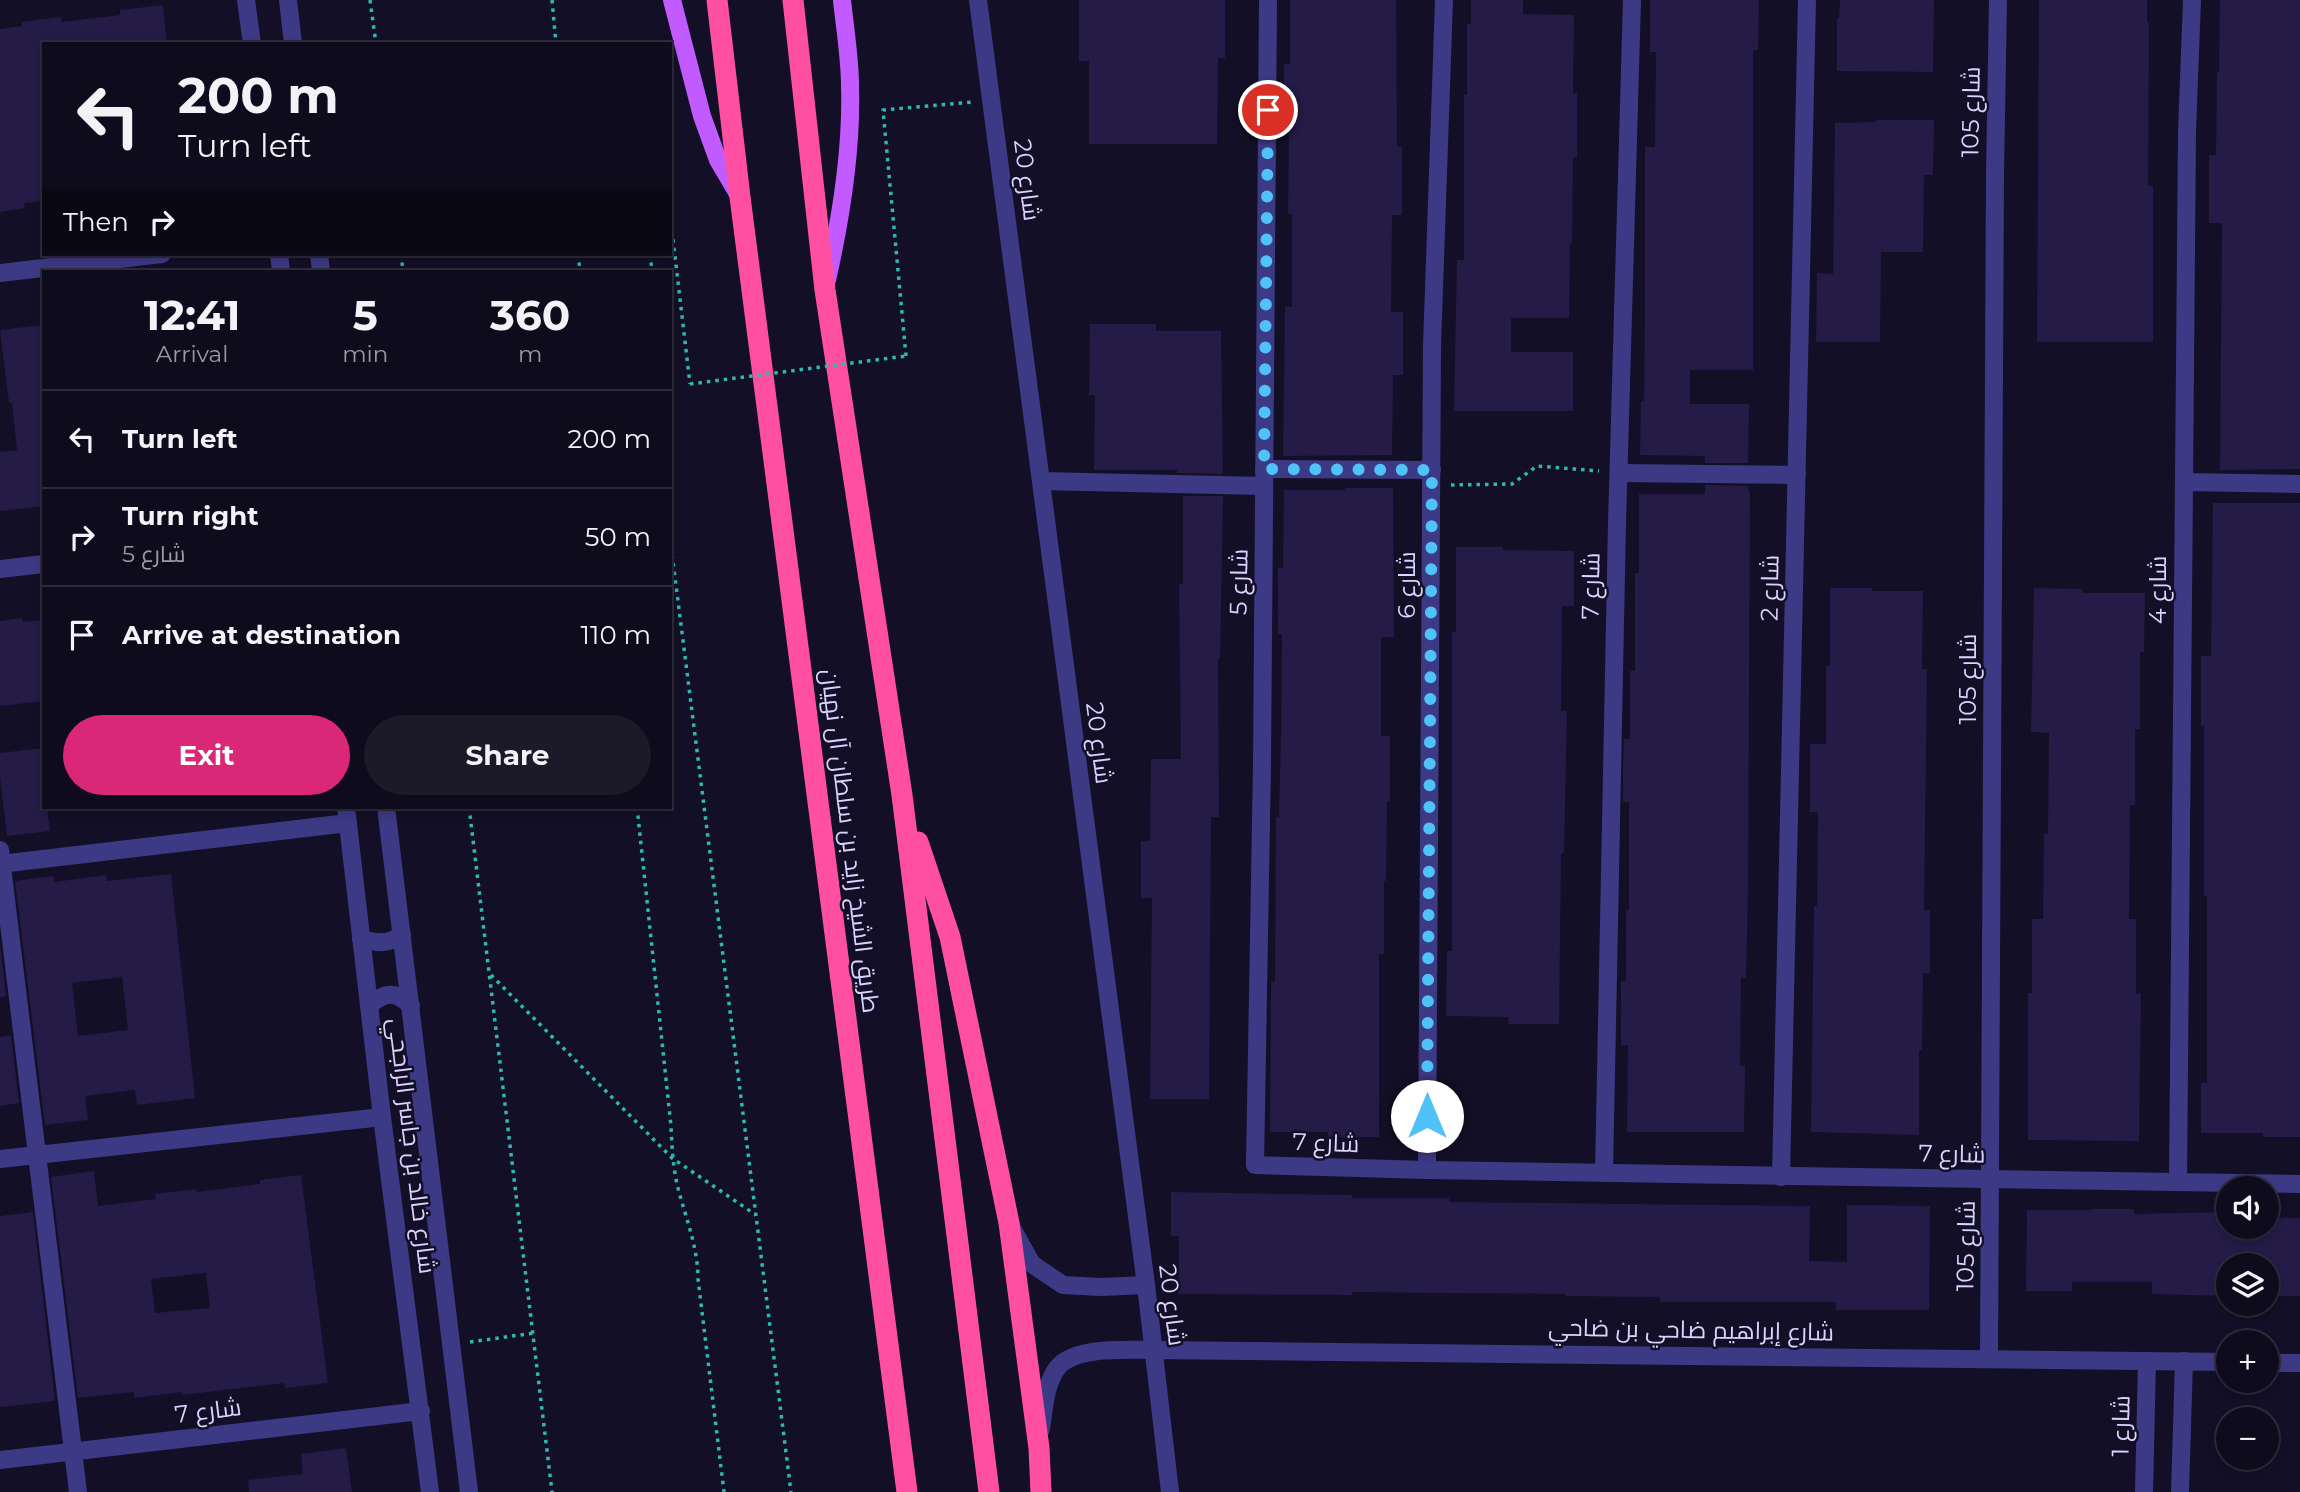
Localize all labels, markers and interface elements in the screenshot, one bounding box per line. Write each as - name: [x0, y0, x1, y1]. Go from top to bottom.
- text: 200 m: [178, 66, 339, 125]
- street label: شارع 105: [1955, 66, 1988, 158]
- icon: left: [63, 70, 154, 161]
- pin: [1238, 80, 1298, 140]
- icon: arrive: [1249, 91, 1287, 129]
- text: Turn left: [178, 126, 312, 165]
- street label: شارع 20: [1006, 137, 1047, 223]
- icon: right: [143, 203, 181, 241]
- text: Then: [63, 206, 129, 238]
- text: 12:41: [144, 289, 240, 341]
- text: 5: [353, 289, 378, 341]
- text: 360: [490, 289, 570, 341]
- text: Arrival: [156, 340, 228, 368]
- text: min: [342, 340, 388, 368]
- text: m: [518, 340, 542, 368]
- icon: left: [63, 420, 101, 458]
- text: Turn left: [122, 423, 238, 455]
- text: 200 m: [567, 423, 651, 455]
- text: Turn right: [122, 500, 258, 532]
- icon: right: [63, 518, 101, 556]
- text: 50 m: [585, 521, 651, 553]
- text: شارع 5: [122, 540, 186, 568]
- street label: شارع 5: [1223, 549, 1256, 615]
- street label: شارع 6: [1392, 551, 1423, 619]
- street label: شارع 7: [1575, 552, 1608, 620]
- street label: شارع 2: [1754, 555, 1787, 621]
- street label: شارع 4: [2143, 556, 2174, 624]
- icon: arrive: [63, 616, 101, 654]
- text: Arrive at destination: [122, 619, 401, 651]
- text: 110 m: [581, 619, 651, 651]
- street label: شارع 105: [1953, 634, 1984, 724]
- street label: طريق الشيخ زايد بن سلطان آل نهيان: [813, 667, 886, 1015]
- street label: شارع 20: [1078, 700, 1119, 786]
- button: Exit: [63, 715, 350, 795]
- button: Share: [364, 715, 651, 795]
- street label: شارع خالد بن جاسر الراجحي: [377, 1016, 443, 1276]
- position arrow: [1390, 1079, 1464, 1153]
- street label: شارع 7: [1292, 1127, 1360, 1160]
- street label: شارع 7: [1918, 1138, 1986, 1171]
- map controls: [2216, 1176, 2279, 1470]
- button: sound: [2216, 1176, 2279, 1239]
- street label: شارع 105: [1950, 1200, 1983, 1292]
- button: layers: [2216, 1253, 2279, 1316]
- street label: شارع 20: [1151, 1262, 1192, 1348]
- street label: شارع إبراهيم ضاحي بن ضاحي: [1548, 1313, 1834, 1351]
- button: +: [2216, 1330, 2279, 1393]
- street label: شارع 7: [173, 1392, 243, 1431]
- street label: شارع 1: [2105, 1395, 2138, 1457]
- button: −: [2216, 1407, 2279, 1470]

